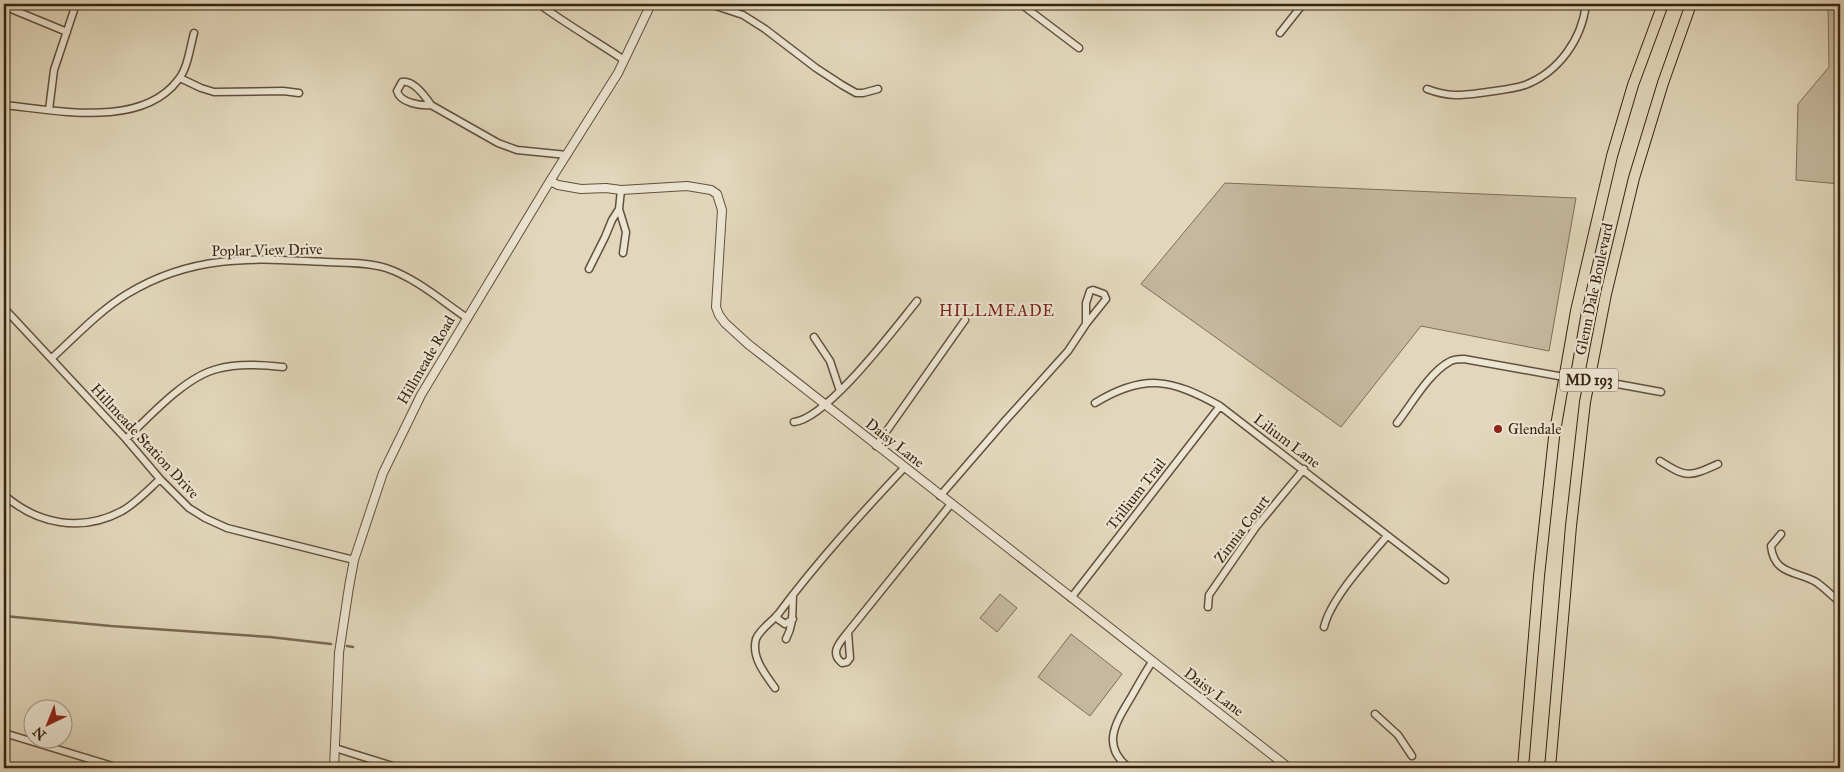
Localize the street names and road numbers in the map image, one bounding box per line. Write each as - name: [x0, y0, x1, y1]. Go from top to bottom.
- street label: Glenn Dale Boulevard: [1571, 221, 1617, 357]
- street label: Poplar View Drive: [211, 240, 323, 260]
- street label: Hillmeade Road: [393, 312, 459, 408]
- road number: MD 193: [1560, 368, 1618, 392]
- street label: Hillmeade Station Drive: [87, 380, 203, 502]
- street label: Lilium Lane: [1250, 410, 1324, 472]
- street label: Daisy Lane: [862, 414, 928, 472]
- street label: Trillium Trail: [1103, 454, 1170, 533]
- street label: Zinnia Court: [1211, 491, 1274, 566]
- street label: Daisy Lane: [1181, 664, 1247, 720]

